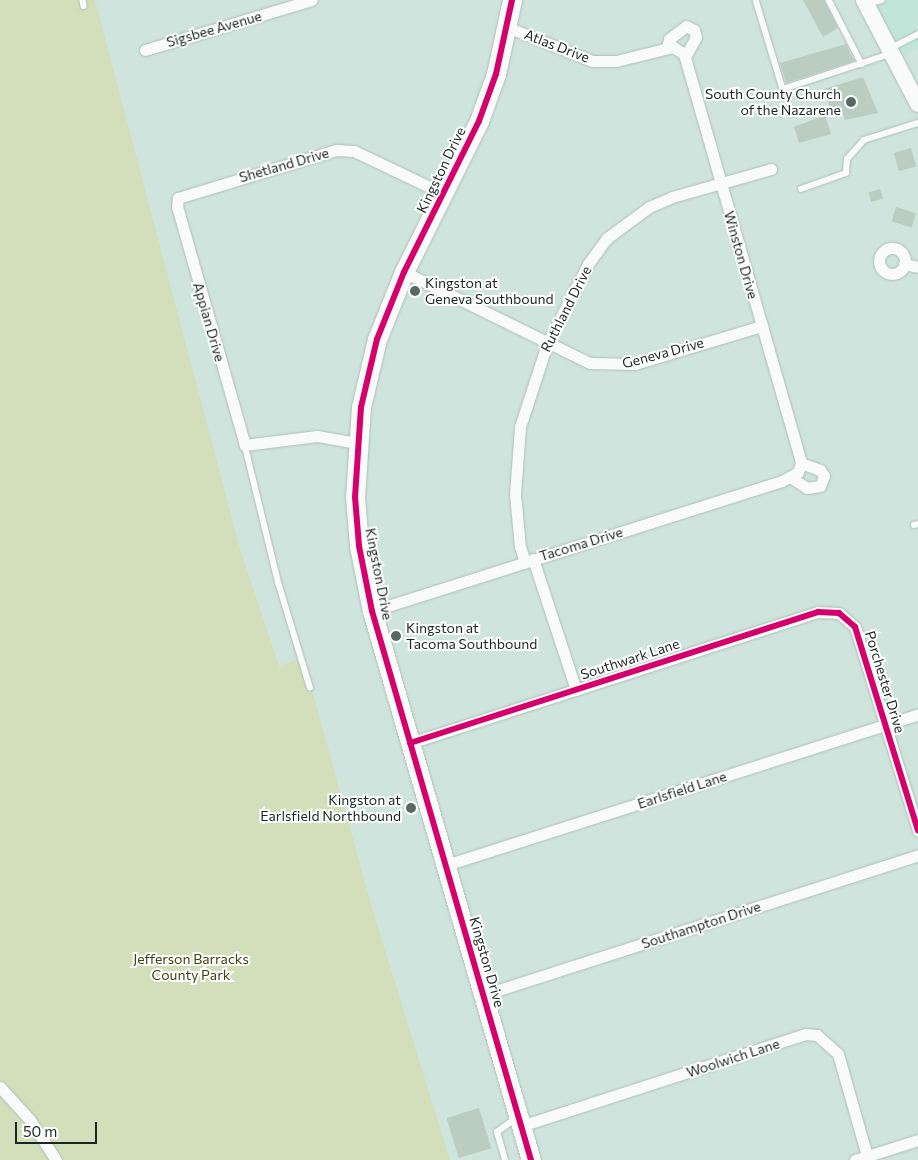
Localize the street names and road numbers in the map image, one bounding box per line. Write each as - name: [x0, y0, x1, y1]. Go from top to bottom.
- street label: Sigsbee Avenue: [165, 7, 263, 51]
- street label: Atlas Drive: [522, 26, 592, 66]
- street label: Kingston Drive: [413, 124, 469, 216]
- street label: Shetland Drive: [237, 144, 331, 186]
- street label: Winston Drive: [720, 209, 762, 301]
- street label: Ruthland Drive: [537, 263, 595, 355]
- street label: Appian Drive: [190, 280, 228, 364]
- street label: Geneva Drive: [620, 334, 706, 372]
- street label: Tacoma Drive: [537, 523, 625, 565]
- street label: Kingston Drive: [362, 527, 396, 621]
- street label: Porchester Drive: [861, 629, 909, 735]
- street label: Southwark Lane: [578, 635, 682, 683]
- street label: Earlsfield Lane: [635, 768, 729, 812]
- street label: Southampton Drive: [639, 898, 763, 952]
- street label: Kingston Drive: [466, 915, 508, 1009]
- street label: Woolwich Lane: [684, 1035, 782, 1081]

